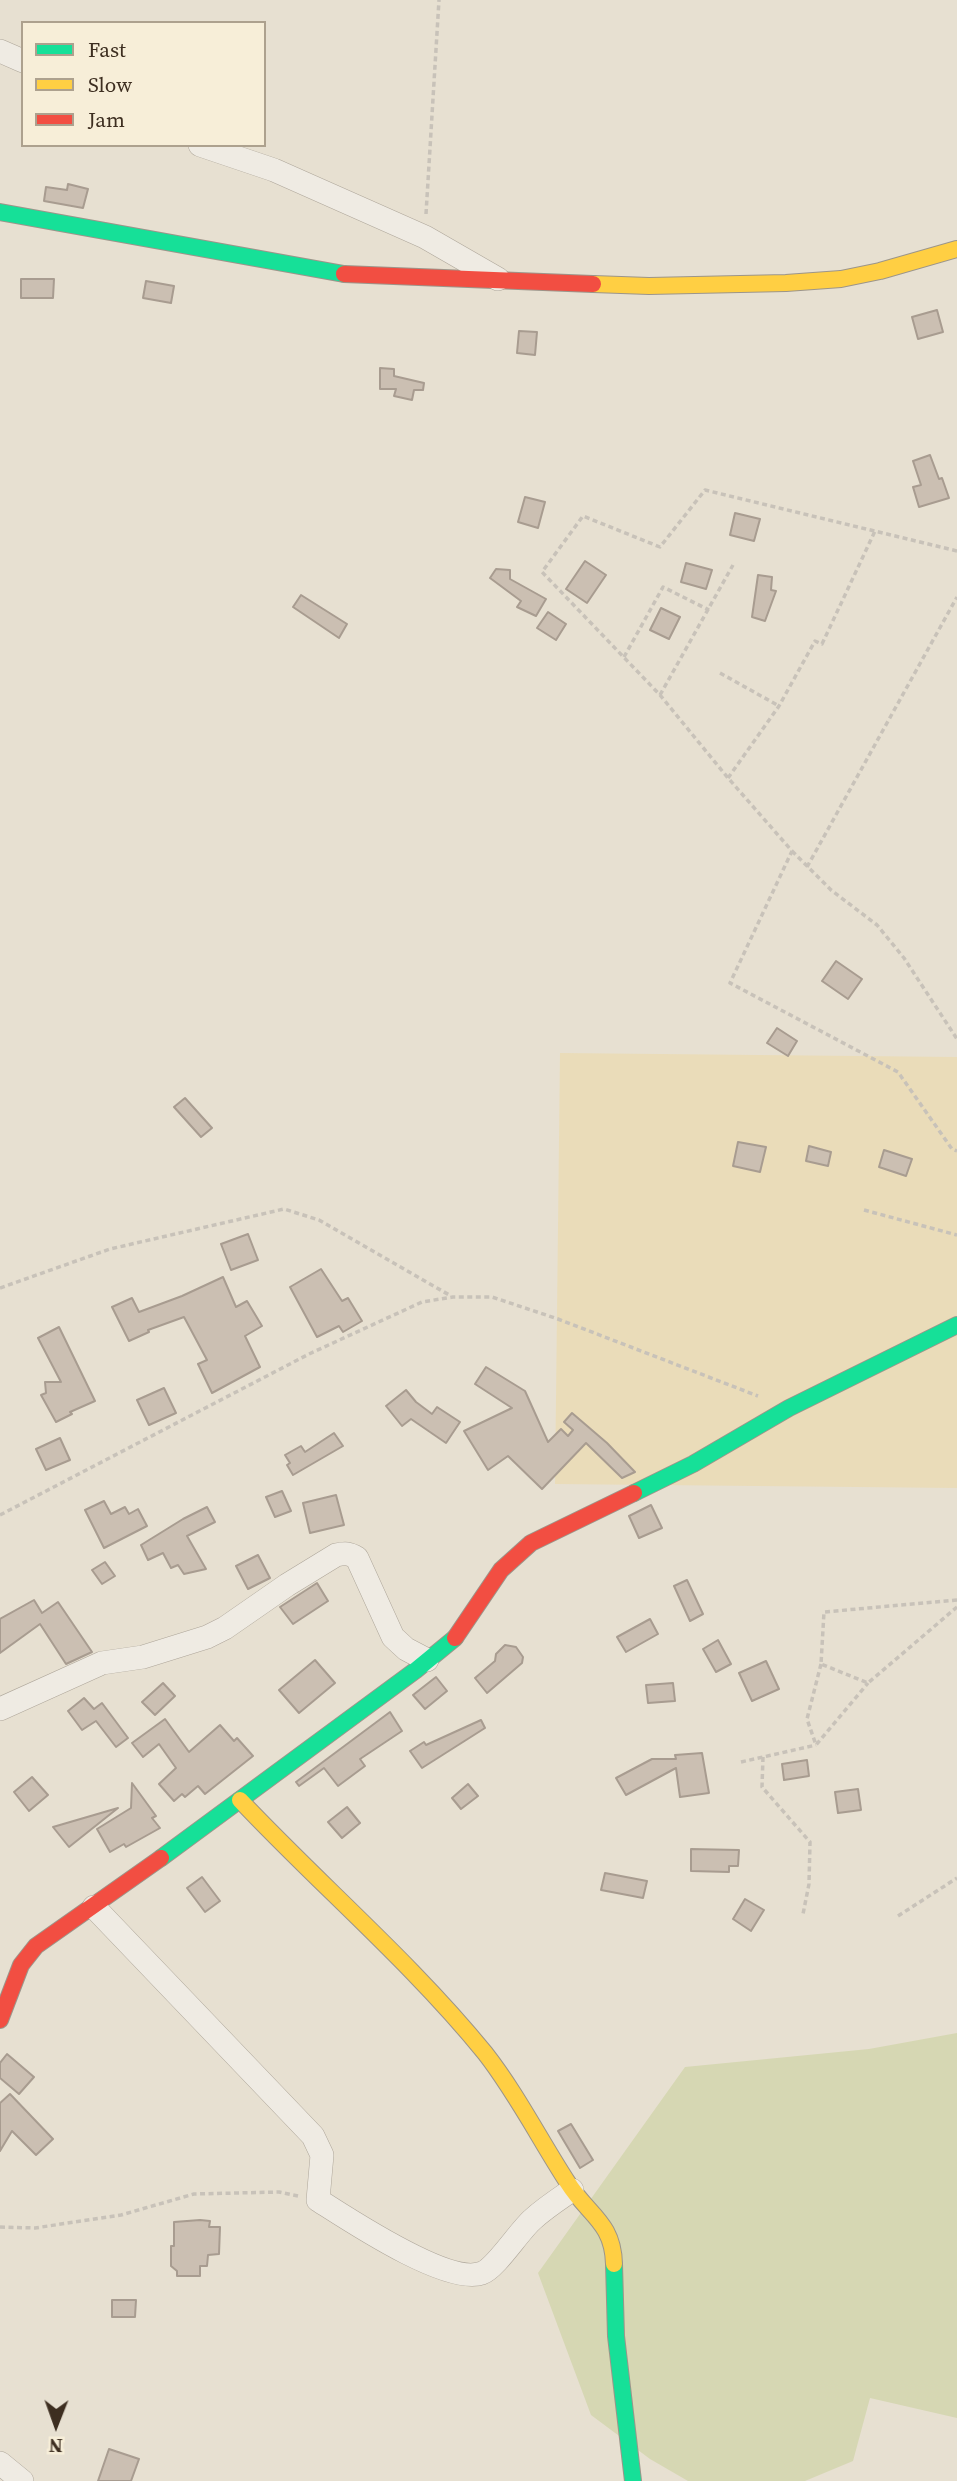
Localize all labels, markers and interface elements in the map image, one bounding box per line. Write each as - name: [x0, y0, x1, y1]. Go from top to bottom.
- legend: [21, 21, 266, 147]
- text: Fast: [88, 35, 126, 64]
- text: Slow: [88, 70, 132, 99]
- text: Jam: [88, 105, 125, 134]
- north arrow: [21, 2390, 91, 2460]
- text: N: [48, 2433, 63, 2459]

